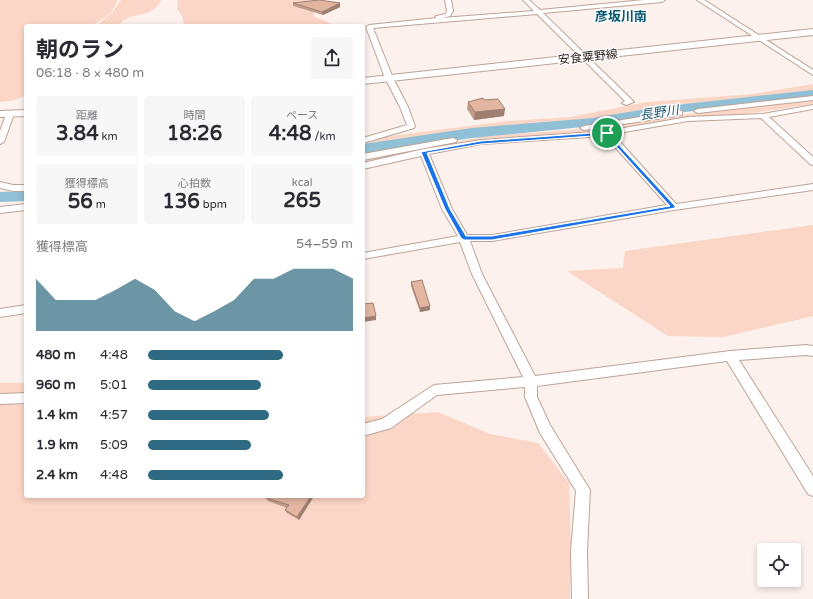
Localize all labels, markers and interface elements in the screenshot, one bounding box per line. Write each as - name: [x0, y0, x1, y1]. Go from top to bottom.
- district label: 彦坂川南: [595, 9, 647, 25]
- text: 朝のラン: [36, 37, 124, 63]
- button: share: [311, 37, 353, 79]
- street label: 安食粟野線: [557, 47, 619, 67]
- text: 06:18 · 8 × 480 m: [36, 65, 144, 81]
- water label: 長野川: [639, 102, 682, 124]
- text: 距離: [76, 109, 98, 122]
- text: 時間: [183, 109, 205, 122]
- text: ペース: [286, 109, 318, 122]
- pin: [590, 116, 624, 150]
- text: 3.84: [56, 122, 99, 146]
- text: 18:26: [167, 122, 222, 146]
- text: 4:48: [269, 122, 312, 146]
- icon: arrive: [596, 122, 618, 144]
- text: km: [99, 130, 118, 143]
- text: /km: [312, 130, 336, 143]
- text: kcal: [292, 176, 313, 189]
- text: 獲得標高: [65, 177, 109, 190]
- text: 心拍数: [178, 177, 211, 190]
- text: 265: [283, 189, 321, 213]
- text: 56: [68, 190, 93, 214]
- text: 136: [162, 190, 200, 214]
- text: m: [93, 198, 106, 211]
- text: bpm: [200, 198, 227, 211]
- text: 54–59 m: [296, 236, 353, 252]
- text: 獲得標高: [36, 239, 88, 255]
- text: 480 m: [36, 347, 76, 363]
- text: 4:48: [100, 347, 128, 363]
- text: 960 m: [36, 377, 76, 393]
- text: 5:01: [100, 377, 128, 393]
- text: 1.4 km: [36, 407, 78, 423]
- text: 4:57: [100, 407, 128, 423]
- text: 1.9 km: [36, 437, 78, 453]
- text: 5:09: [100, 437, 128, 453]
- text: 2.4 km: [36, 467, 78, 483]
- text: 4:48: [100, 467, 128, 483]
- map controls: [757, 543, 801, 587]
- button: locate: [757, 543, 801, 587]

